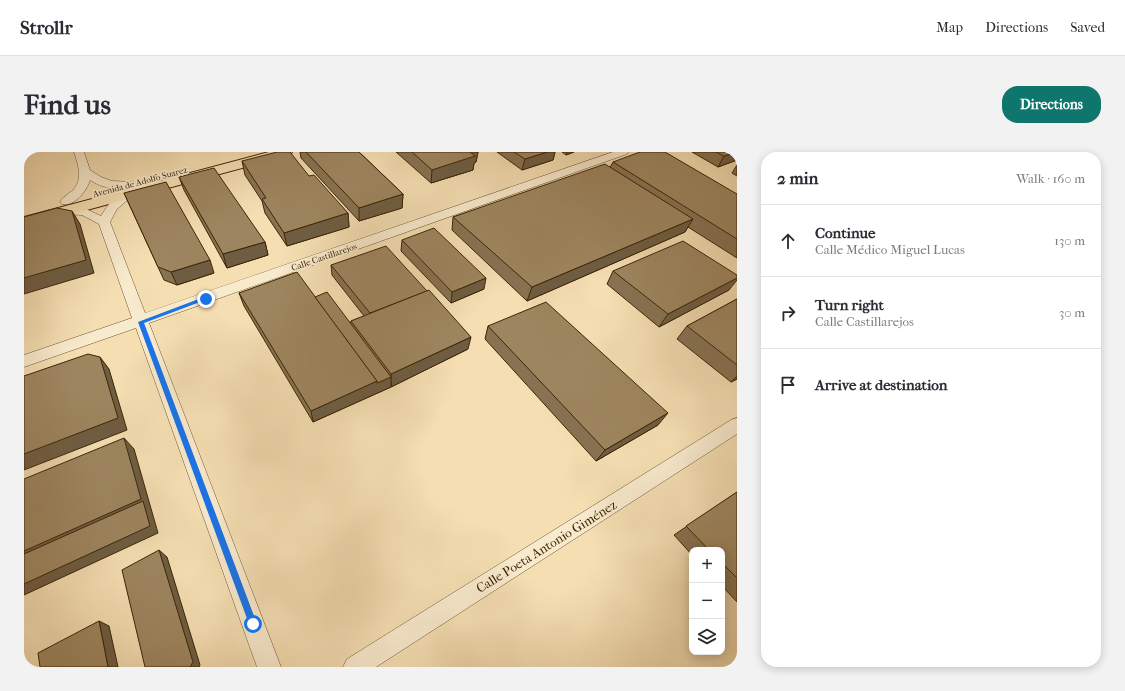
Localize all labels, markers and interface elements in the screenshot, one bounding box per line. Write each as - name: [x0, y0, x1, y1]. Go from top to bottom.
- text: Strollr: [20, 17, 73, 39]
- text: Map: [936, 19, 963, 36]
- text: Directions: [985, 19, 1048, 36]
- text: Saved: [1070, 19, 1105, 36]
- button: Directions: [1002, 86, 1101, 123]
- text: Find us: [24, 88, 111, 121]
- street label: Avenida de Adolfo Suarez: [91, 165, 188, 200]
- text: 2 min: [777, 168, 818, 188]
- text: Walk · 160 m: [1016, 171, 1085, 186]
- text: Continue: [815, 224, 875, 242]
- icon: ahead: [777, 230, 799, 252]
- text: 130 m: [1054, 233, 1085, 248]
- street label: Calle Castillarejos: [290, 241, 359, 273]
- text: Calle Médico Miguel Lucas: [815, 242, 965, 257]
- route end: [197, 290, 215, 308]
- text: Turn right: [815, 296, 884, 314]
- icon: right: [777, 302, 799, 324]
- text: 30 m: [1059, 305, 1085, 320]
- text: Calle Castillarejos: [815, 314, 914, 329]
- icon: arrive: [777, 374, 799, 396]
- text: Arrive at destination: [815, 376, 947, 394]
- street label: Calle Poeta Antonio Giménez: [473, 497, 619, 596]
- map controls: [689, 547, 725, 655]
- button: +: [689, 547, 725, 583]
- button: −: [689, 583, 725, 619]
- route start: [244, 615, 262, 633]
- button: layers: [689, 619, 725, 655]

